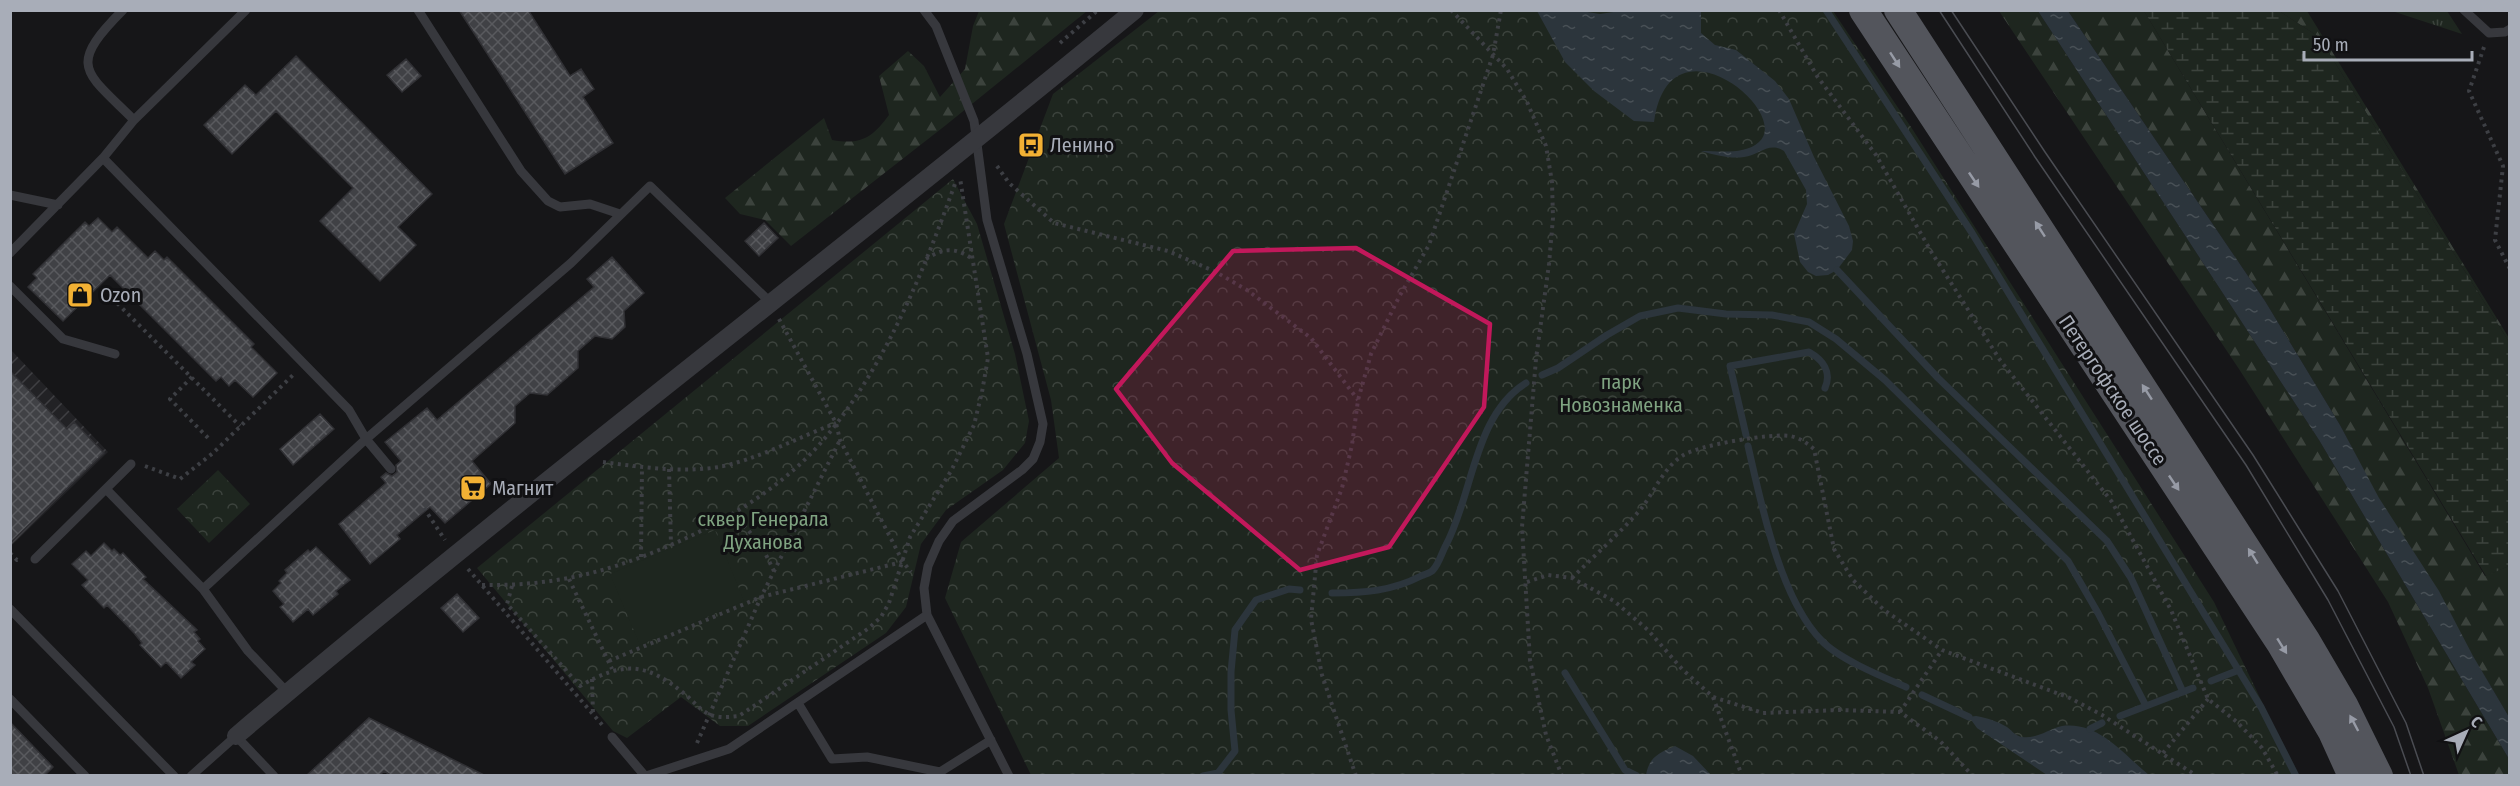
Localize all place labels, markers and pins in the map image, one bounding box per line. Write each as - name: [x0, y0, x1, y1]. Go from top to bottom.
- bus stop icon: Ленино: [1016, 130, 1046, 160]
- place label: Ленино: [1050, 133, 1114, 157]
- shop icon: Ozon: [65, 280, 95, 310]
- place label: Ozon: [100, 283, 141, 307]
- supermarket icon: Магнит: [458, 473, 488, 503]
- place label: Магнит: [492, 476, 554, 500]

